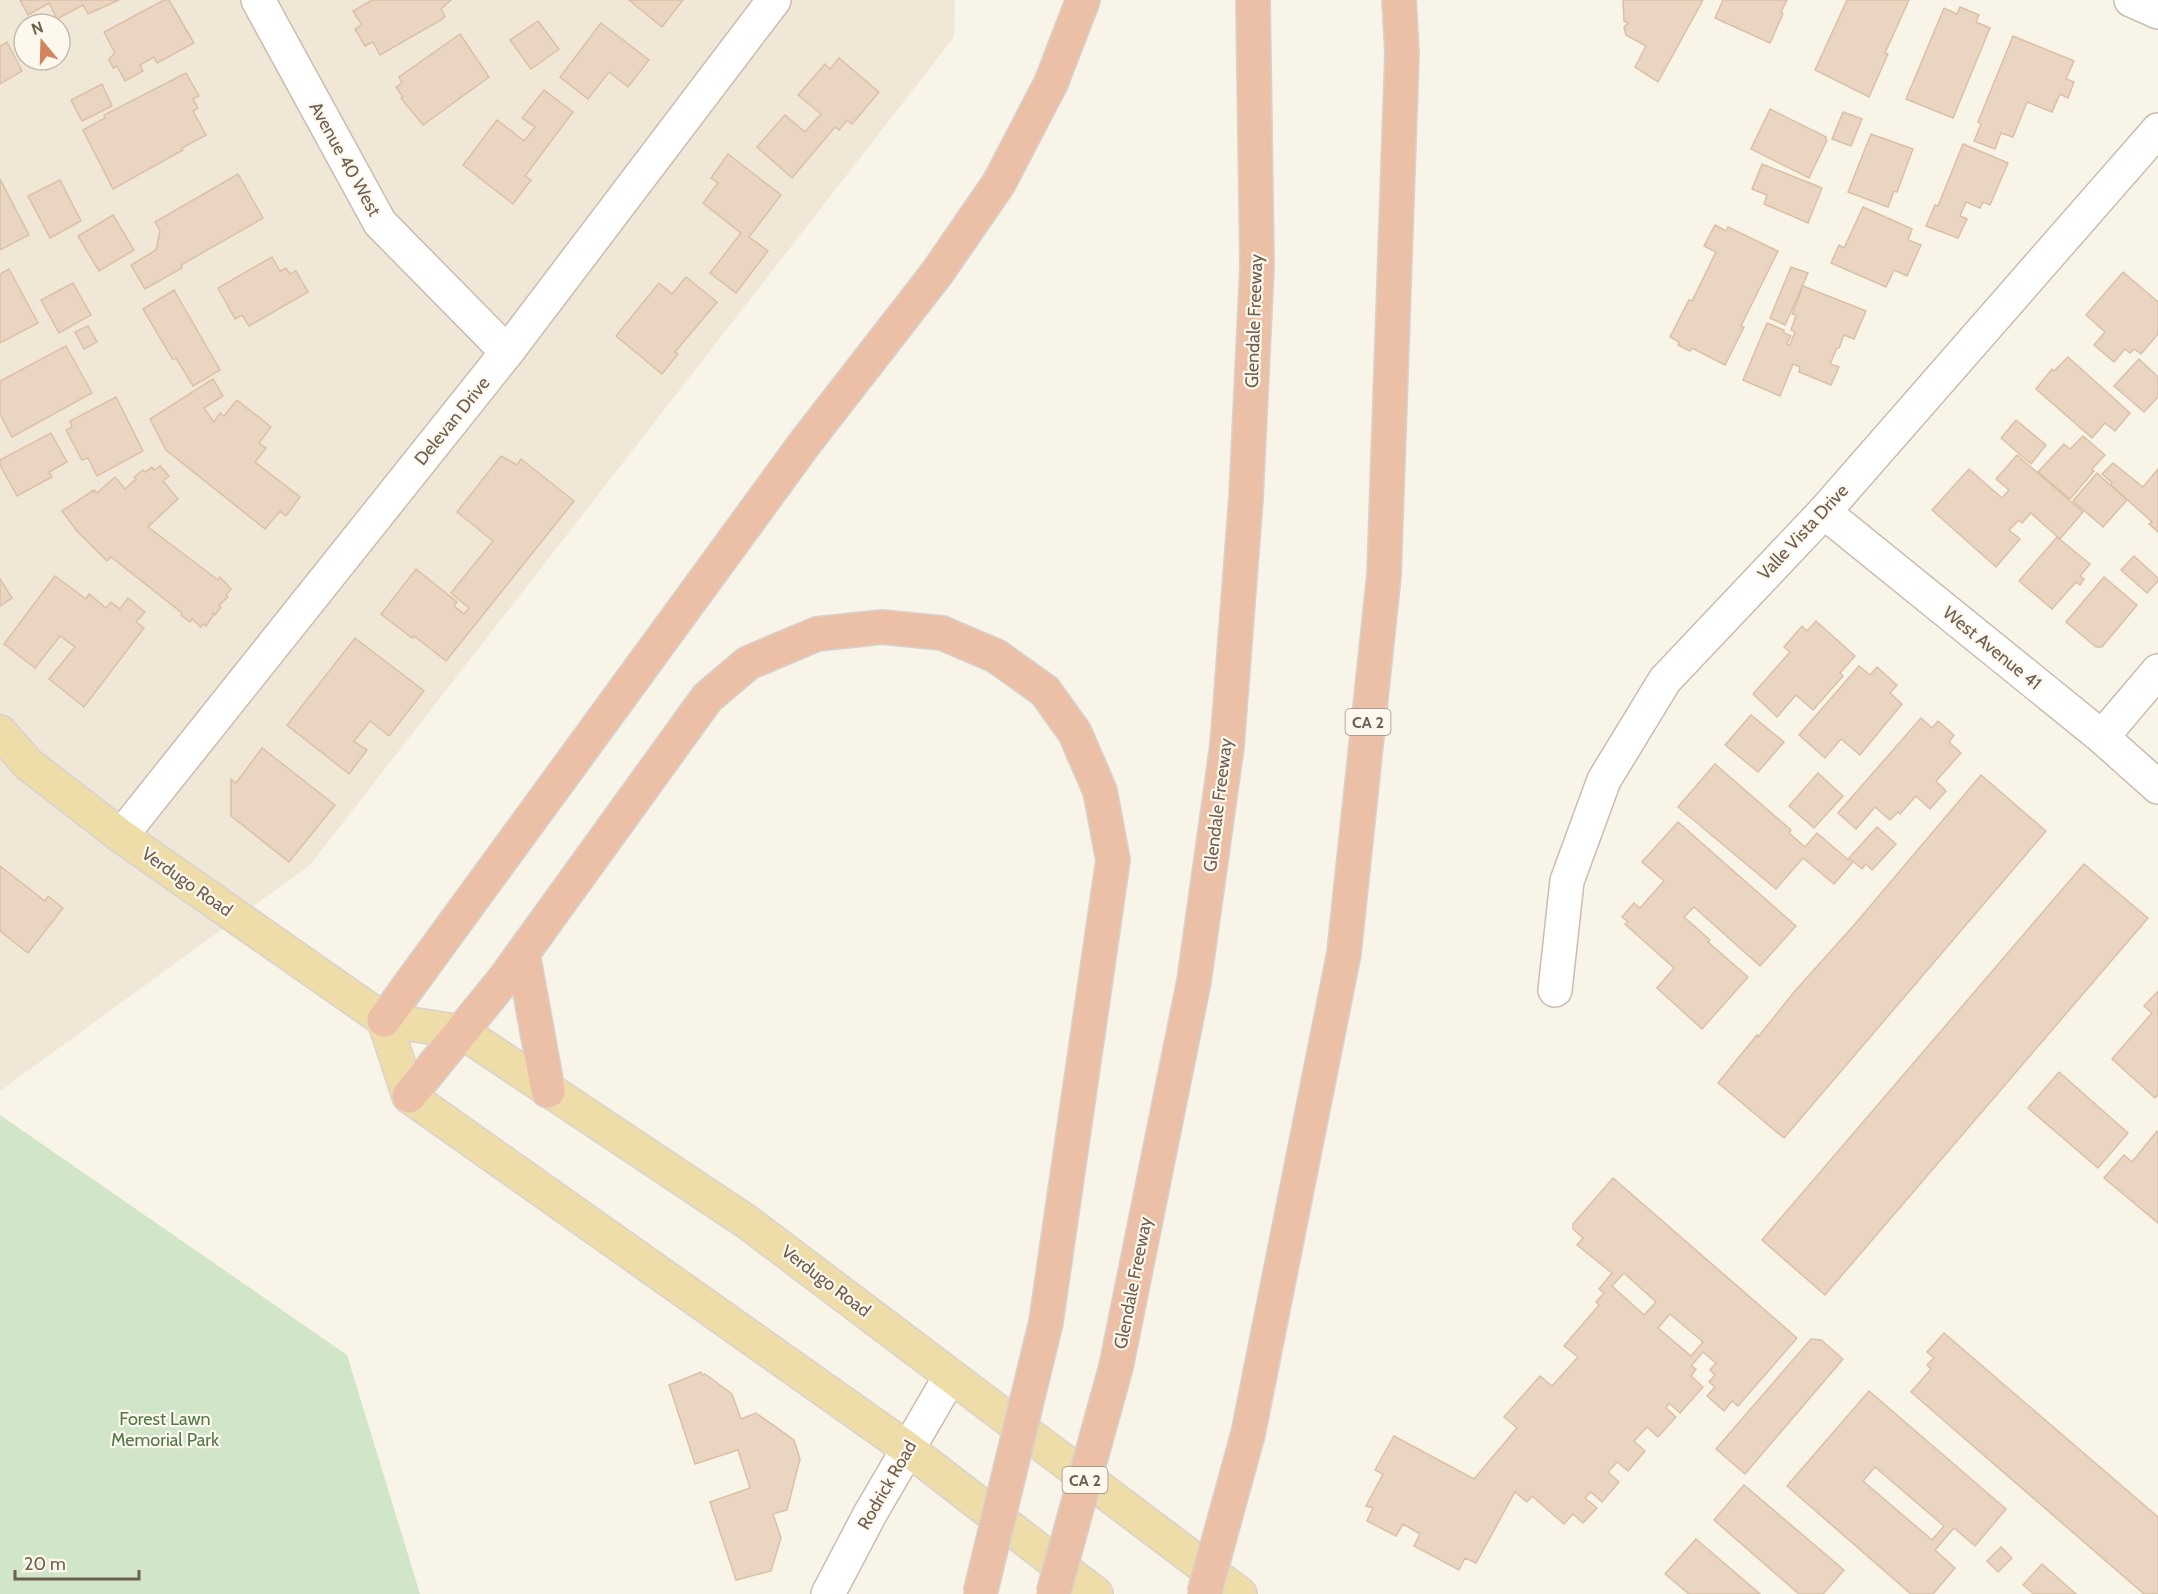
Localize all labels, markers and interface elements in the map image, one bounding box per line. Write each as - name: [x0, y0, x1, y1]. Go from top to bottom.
- north arrow: [12, 12, 72, 72]
- text: N: [29, 17, 46, 39]
- street label: Avenue 40 West: [305, 98, 385, 220]
- street label: Glendale Freeway: [1241, 253, 1267, 389]
- street label: Delevan Drive: [410, 372, 494, 470]
- street label: Valle Vista Drive: [1753, 480, 1853, 584]
- street label: West Avenue 41: [1938, 602, 2046, 694]
- road number: CA 2: [1346, 709, 1390, 735]
- street label: Glendale Freeway: [1199, 737, 1237, 873]
- street label: Verdugo Road: [137, 843, 237, 921]
- street label: Glendale Freeway: [1109, 1215, 1157, 1351]
- street label: Verdugo Road: [777, 1240, 875, 1322]
- park label: Forest Lawn Memorial Park: [111, 1408, 220, 1451]
- street label: Rodrick Road: [853, 1437, 921, 1533]
- road number: CA 2: [1062, 1467, 1108, 1493]
- scale bar: [15, 1543, 140, 1581]
- text: 20 m: [24, 1553, 66, 1575]

